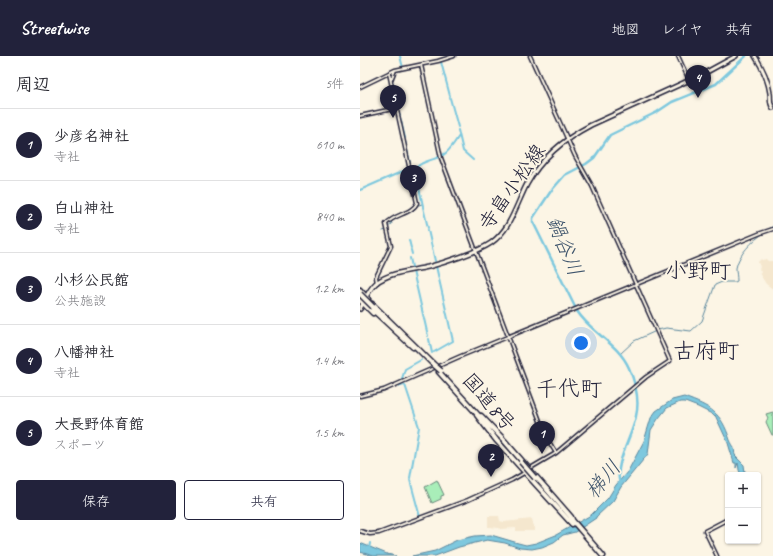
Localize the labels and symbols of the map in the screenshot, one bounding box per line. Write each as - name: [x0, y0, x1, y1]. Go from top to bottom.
- pin: 4: [685, 65, 711, 98]
- pin: 5: [380, 85, 406, 118]
- street label: 寺畠小松線: [473, 139, 551, 235]
- pin: 3: [400, 165, 426, 198]
- water label: 鍋谷川: [541, 212, 589, 280]
- district label: 小野町: [665, 257, 731, 285]
- your location: [571, 333, 591, 353]
- district label: 古府町: [673, 337, 739, 365]
- street label: 国道8号: [457, 368, 521, 436]
- district label: 千代町: [536, 375, 602, 403]
- pin: 1: [529, 421, 555, 454]
- pin: 2: [478, 444, 504, 477]
- water label: 梯川: [580, 455, 626, 503]

